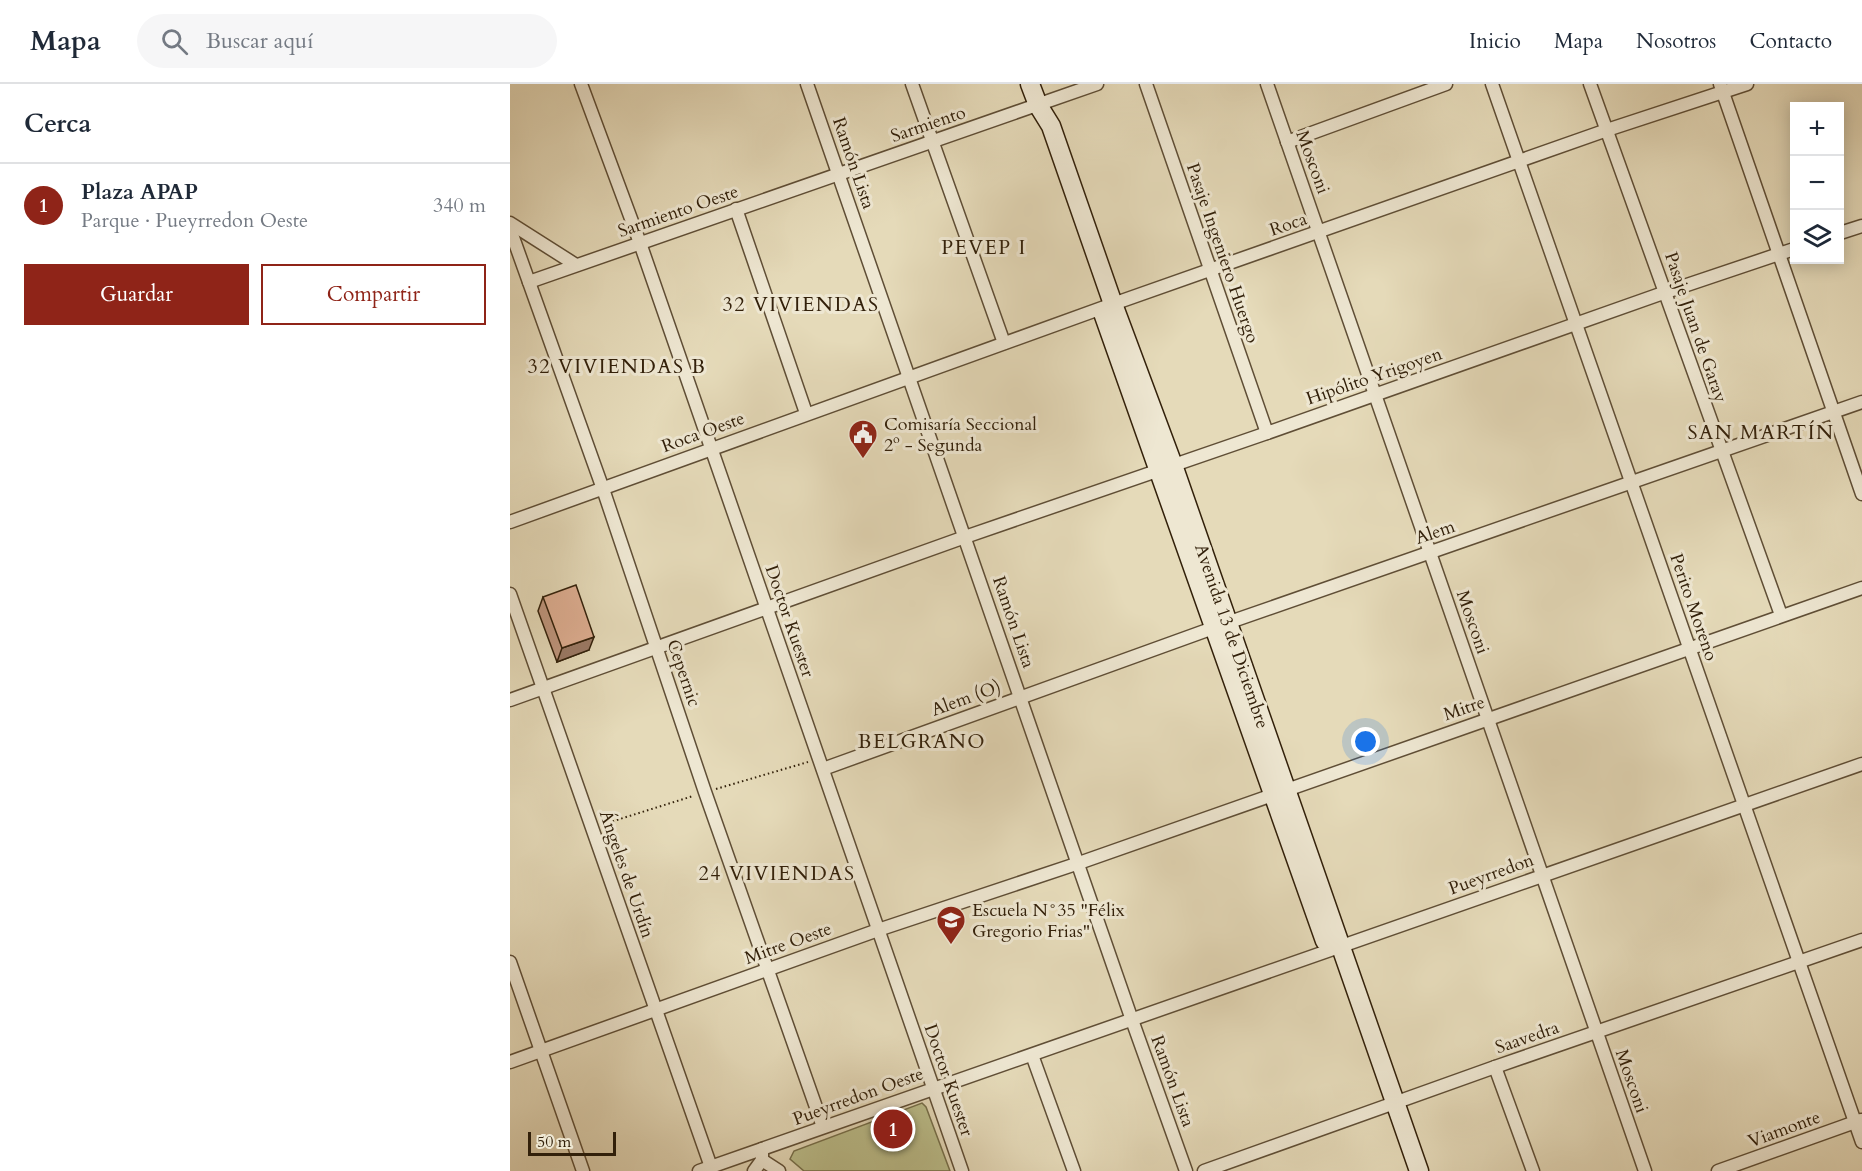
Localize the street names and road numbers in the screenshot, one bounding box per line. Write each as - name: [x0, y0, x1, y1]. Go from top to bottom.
- street label: Sarmiento: [887, 100, 969, 149]
- street label: Ramón Lista: [826, 114, 881, 213]
- street label: Mosconi: [1290, 127, 1336, 197]
- street label: Pasaje Ingeniero Huergo: [1180, 160, 1265, 347]
- street label: Sarmiento Oeste: [615, 179, 742, 244]
- street label: Roca: [1266, 206, 1310, 243]
- street label: Pasaje Juan de Garay: [1658, 249, 1733, 406]
- street label: Hipólito Yrigoyen: [1303, 341, 1446, 411]
- street label: Roca Oeste: [658, 406, 748, 459]
- street label: Alem: [1412, 514, 1459, 551]
- street label: Avenida 13 de Diciembre: [1188, 540, 1275, 732]
- street label: Perito Moreno: [1663, 550, 1724, 664]
- street label: Doctor Kuester: [759, 562, 821, 681]
- street label: Ramón Lista: [986, 573, 1041, 672]
- street label: Mosconi: [1450, 587, 1495, 657]
- street label: Cepernic: [660, 636, 707, 710]
- street label: Alem (O): [928, 674, 1005, 723]
- street label: Mitre: [1440, 690, 1488, 727]
- street label: Ángeles de Urdín: [593, 807, 660, 942]
- street label: Pueyrredon: [1445, 847, 1538, 901]
- street label: Mitre Oeste: [741, 916, 835, 971]
- street label: Saavedra: [1492, 1015, 1563, 1060]
- street label: Doctor Kuester: [918, 1021, 980, 1140]
- street label: Ramón Lista: [1144, 1032, 1201, 1131]
- street label: Mosconi: [1609, 1046, 1654, 1116]
- street label: Pueyrredon Oeste: [789, 1061, 927, 1132]
- street label: Viamonte: [1745, 1105, 1824, 1154]

